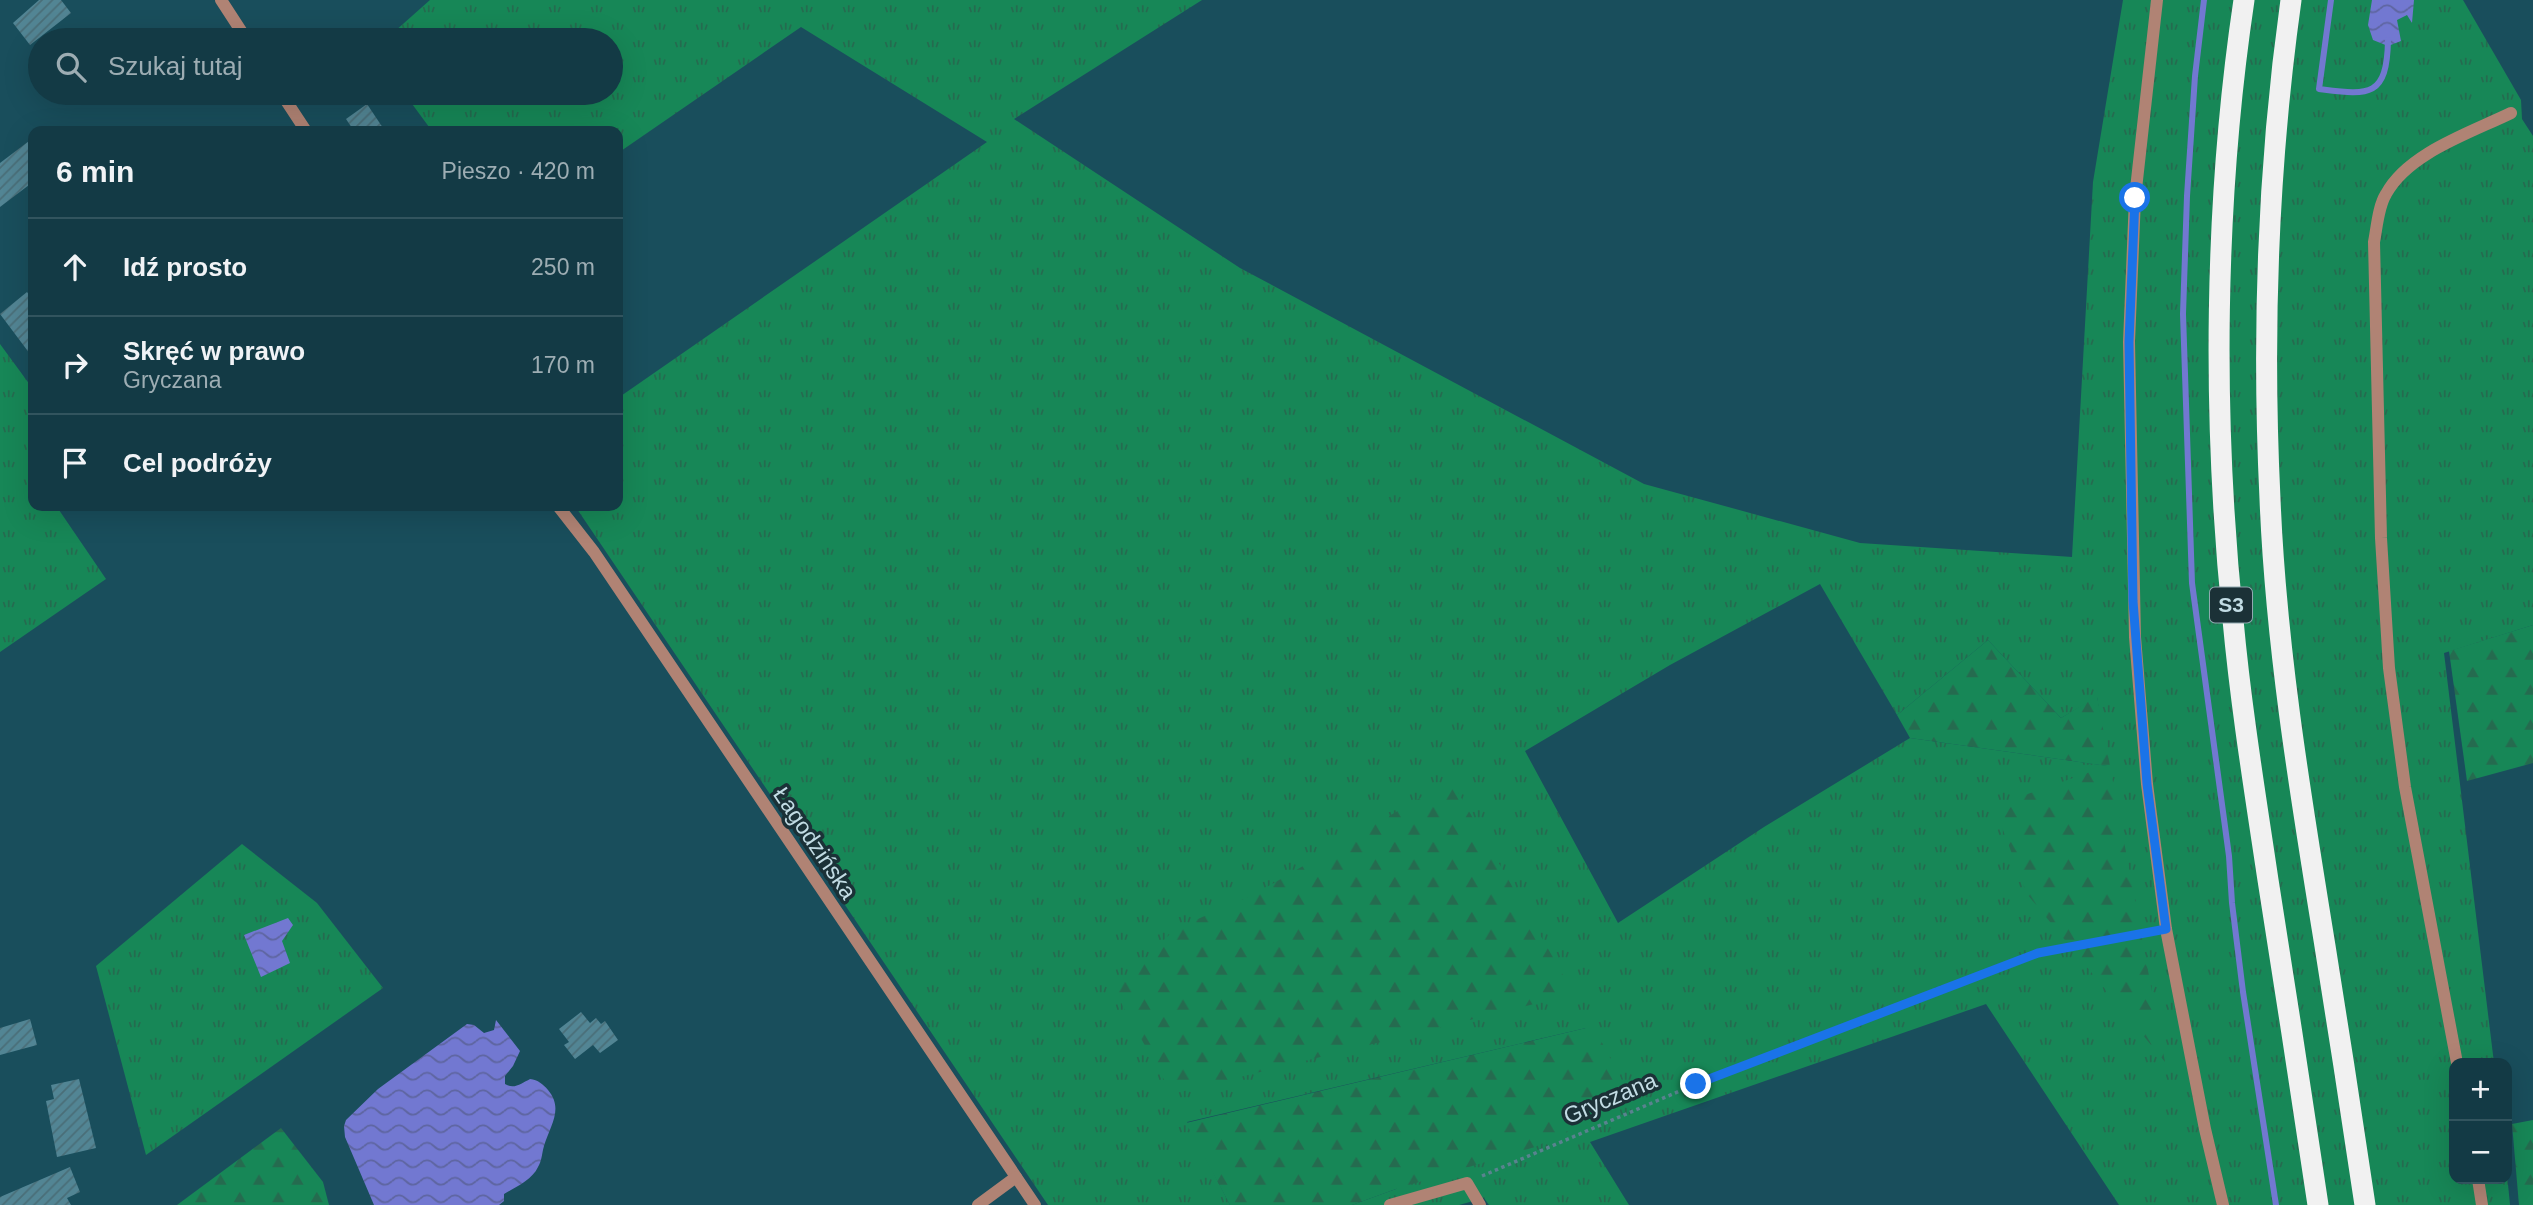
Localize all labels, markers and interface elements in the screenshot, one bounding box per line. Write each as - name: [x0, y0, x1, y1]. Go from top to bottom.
- search box: [28, 28, 623, 105]
- icon: search: [52, 48, 90, 86]
- text: Szukaj tutaj: [108, 51, 242, 81]
- text: 6 min: [56, 155, 134, 188]
- text: Pieszo · 420 m: [442, 158, 595, 184]
- route start: [2119, 182, 2150, 213]
- icon: ahead: [56, 248, 94, 286]
- text: Idź prosto: [123, 252, 247, 282]
- text: 250 m: [531, 254, 595, 280]
- text: Skręć w prawo: [123, 336, 305, 366]
- icon: right: [56, 346, 94, 384]
- text: 170 m: [531, 352, 595, 378]
- text: Gryczana: [123, 367, 221, 393]
- icon: arrive: [56, 444, 94, 482]
- text: Cel podróży: [123, 448, 272, 478]
- road number: S3: [2210, 588, 2252, 622]
- street label: Łagodzińska: [768, 782, 862, 904]
- map controls: [2449, 1058, 2512, 1184]
- button: +: [2449, 1058, 2512, 1121]
- street label: Gryczana: [1560, 1067, 1661, 1129]
- route end: [1680, 1068, 1711, 1099]
- button: −: [2449, 1121, 2512, 1184]

